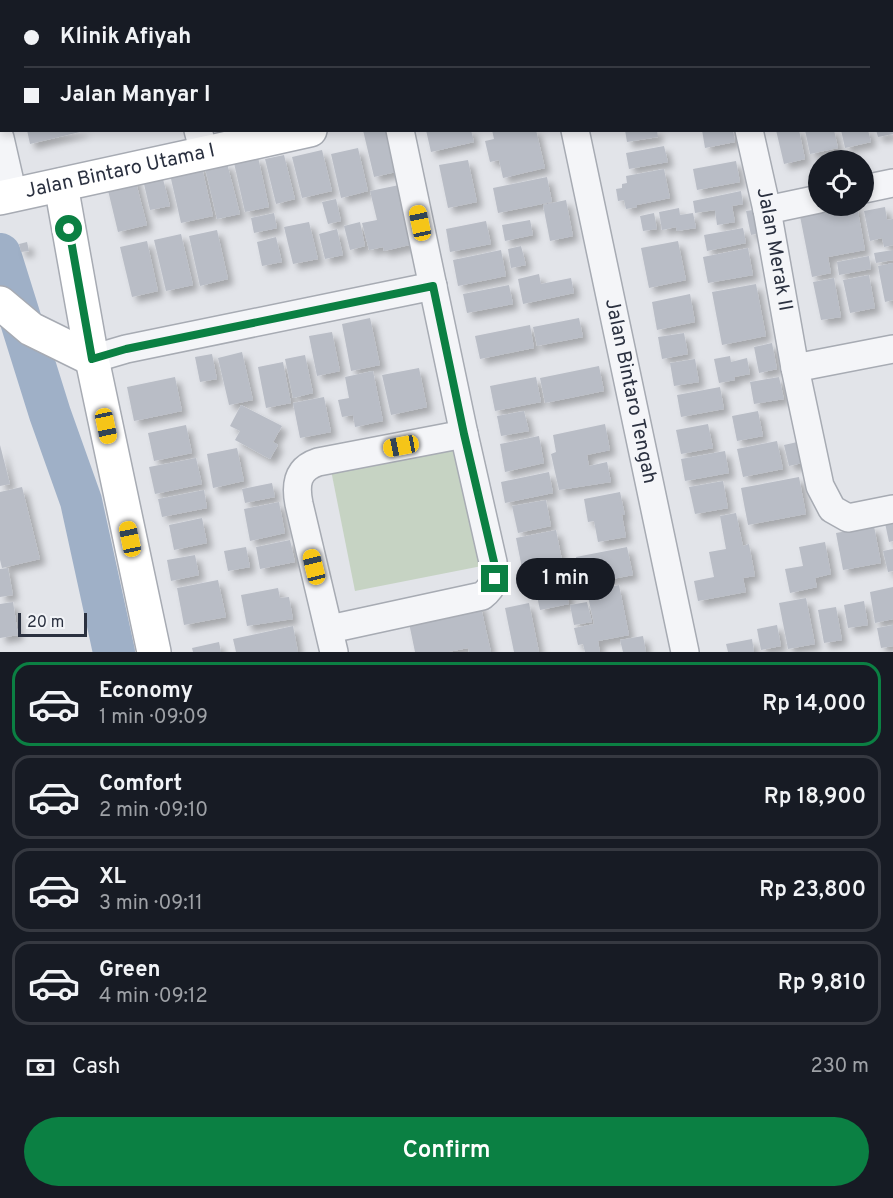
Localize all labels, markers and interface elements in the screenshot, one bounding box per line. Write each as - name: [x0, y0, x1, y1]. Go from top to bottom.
- text: Klinik Afiyah: [60, 24, 191, 51]
- text: Jalan Manyar I: [60, 82, 210, 109]
- street label: Jalan Bintaro Utama I: [23, 138, 218, 205]
- map controls: [808, 150, 874, 216]
- button: locate: [808, 150, 874, 216]
- street label: Jalan Merak II: [749, 185, 798, 313]
- car: [407, 204, 433, 242]
- route start: [55, 215, 82, 242]
- street label: Jalan Bintaro Tengah: [598, 296, 662, 486]
- car: [93, 407, 119, 445]
- car: [382, 434, 420, 458]
- car: [117, 520, 143, 558]
- car: [301, 547, 327, 587]
- callout: 1 min: [516, 558, 615, 600]
- route end: [481, 565, 508, 592]
- text: 1 min: [542, 566, 589, 592]
- scale bar: [18, 610, 87, 638]
- text: 20 m: [27, 613, 64, 633]
- icon: car: [27, 677, 81, 731]
- text: Economy: [99, 678, 193, 705]
- text: Rp 14,000: [762, 691, 866, 718]
- text: 1 min · 09:09: [99, 705, 208, 731]
- icon: car: [27, 770, 81, 824]
- text: Comfort: [99, 771, 182, 798]
- text: Rp 18,900: [764, 784, 866, 811]
- text: 2 min · 09:10: [99, 798, 208, 824]
- icon: car: [27, 863, 81, 917]
- text: XL: [99, 864, 126, 891]
- text: Rp 23,800: [759, 877, 866, 904]
- text: 3 min · 09:11: [99, 891, 203, 917]
- icon: car: [27, 956, 81, 1010]
- text: Green: [99, 957, 161, 984]
- text: Rp 9,810: [778, 970, 866, 997]
- text: 4 min · 09:12: [99, 984, 208, 1010]
- icon: cash: [24, 1051, 57, 1084]
- text: Cash: [72, 1054, 121, 1081]
- text: 230 m: [810, 1054, 869, 1080]
- button: Confirm: [24, 1117, 869, 1186]

